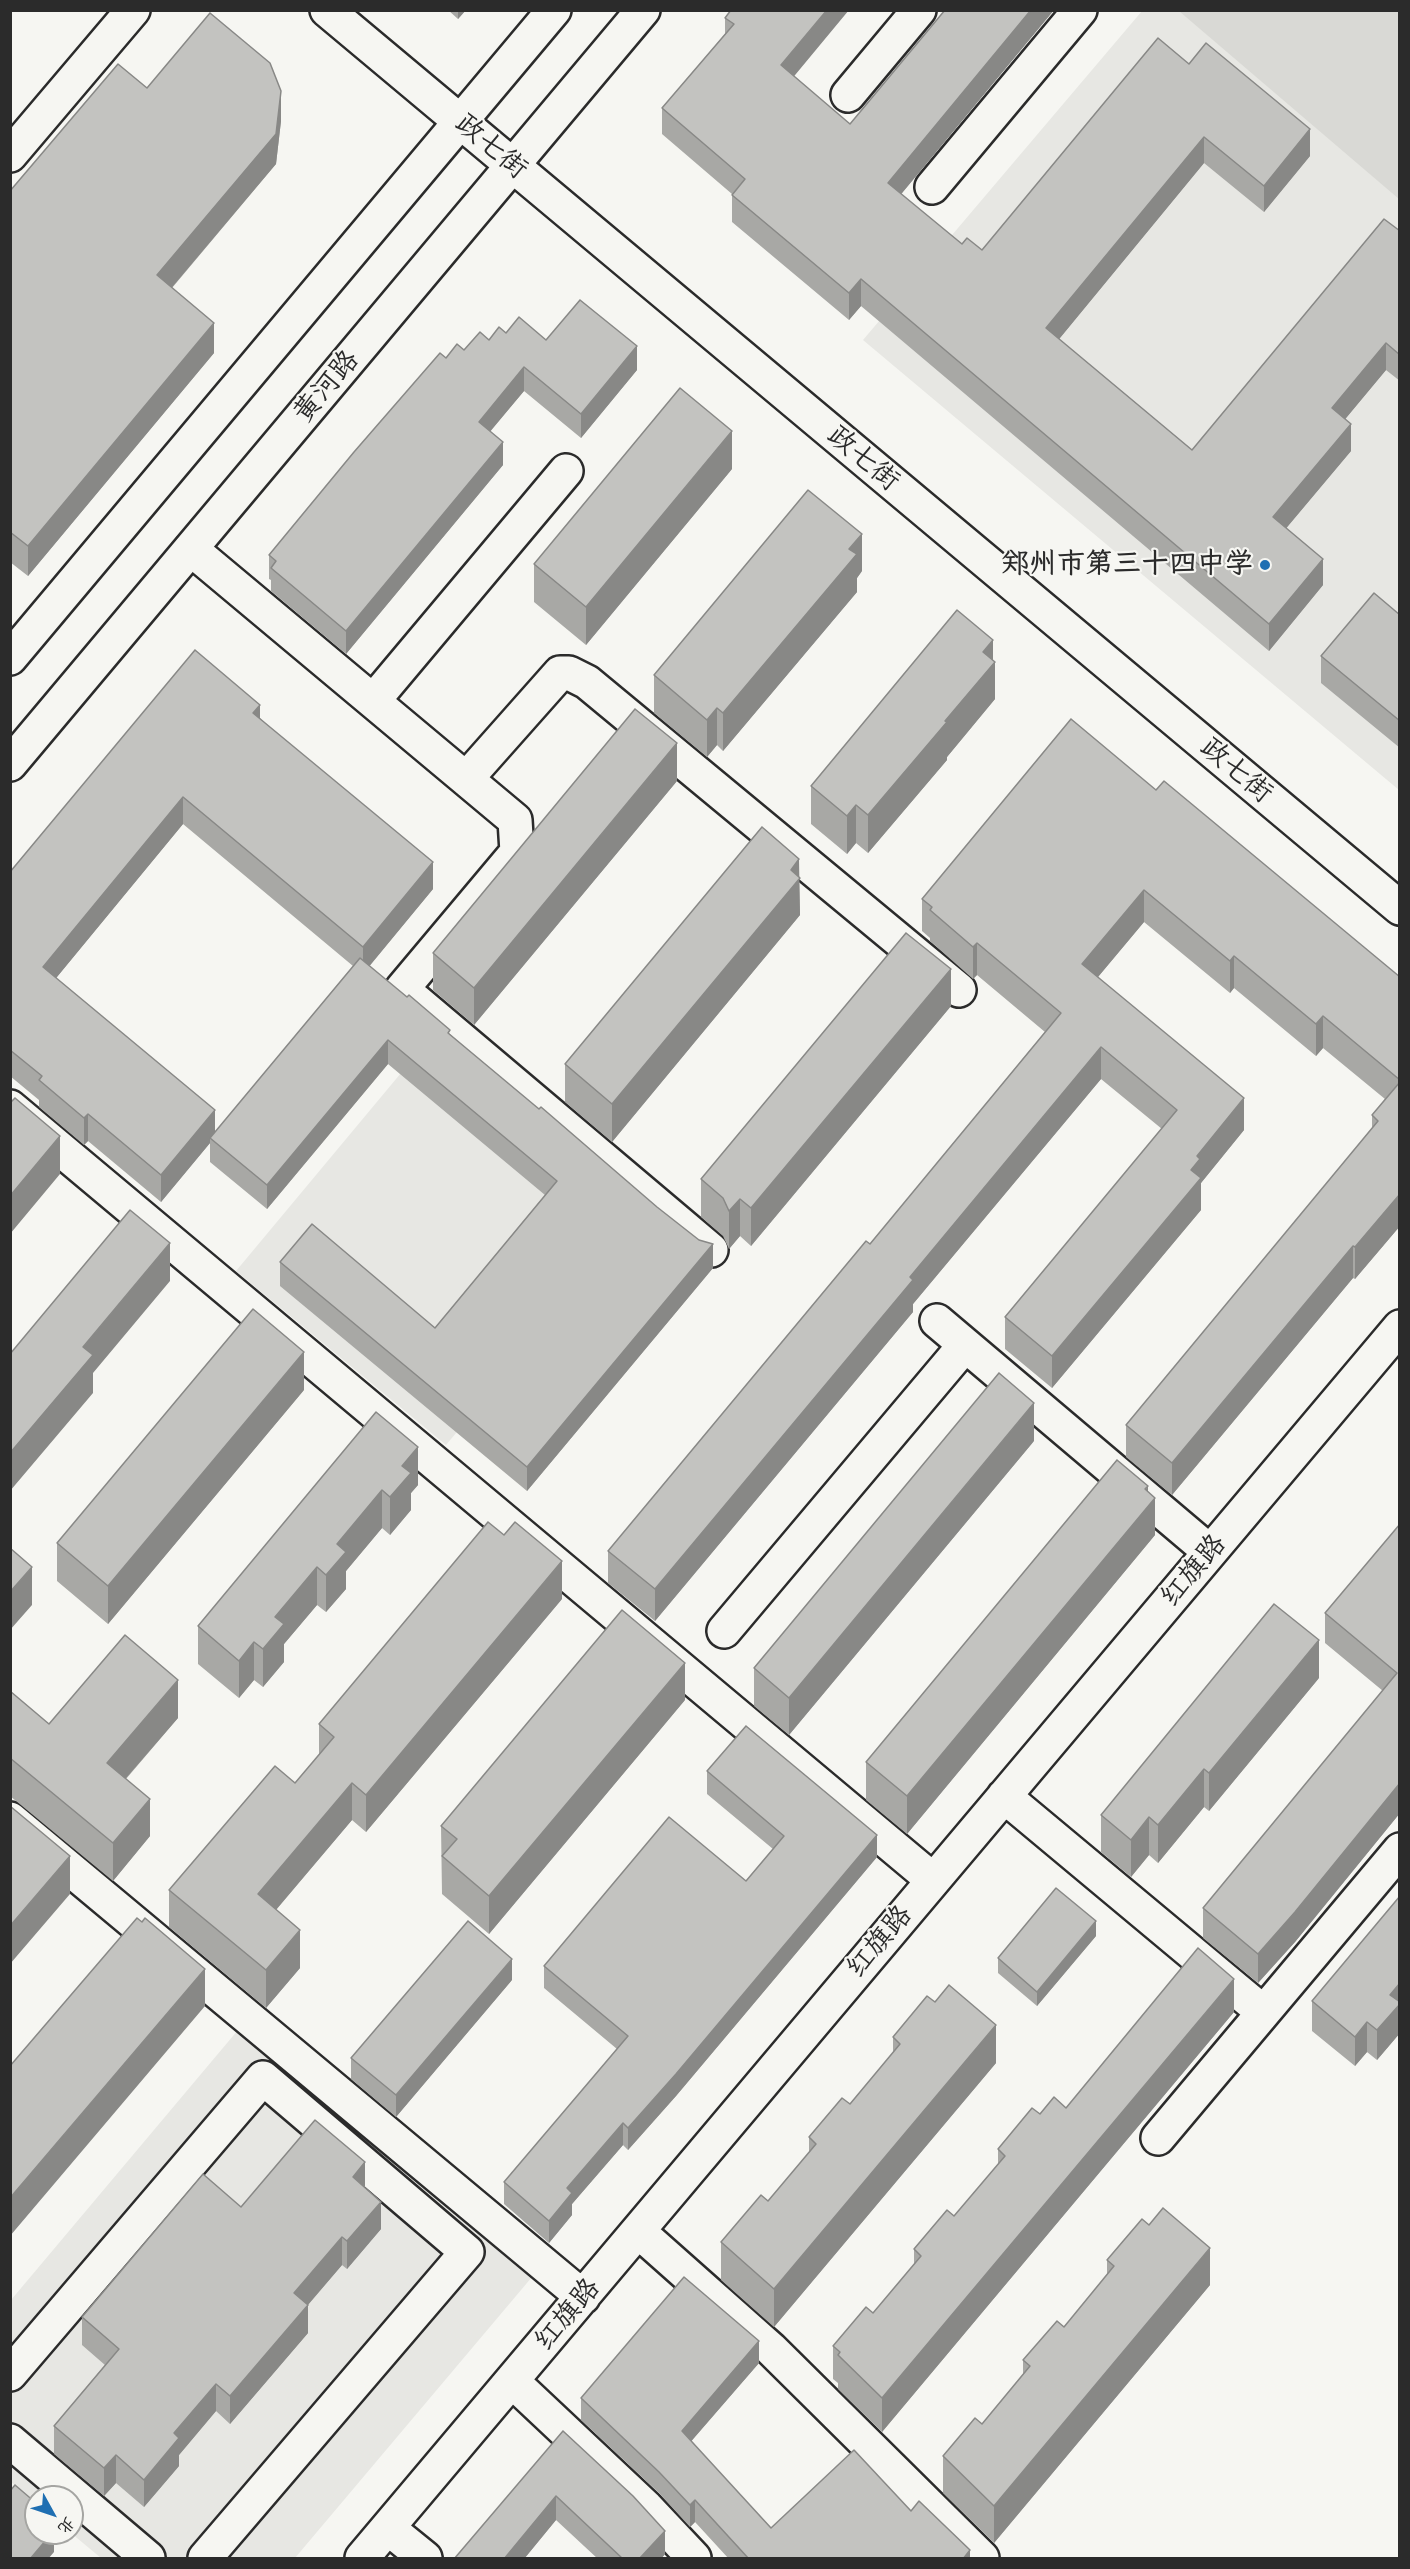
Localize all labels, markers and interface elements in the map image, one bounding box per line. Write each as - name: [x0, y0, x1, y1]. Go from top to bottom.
- street label: 政七街: [448, 107, 534, 187]
- street label: 黄河路: [287, 344, 367, 430]
- street label: 政七街: [820, 419, 906, 499]
- place label: 郑州市第三十四中学: [1001, 548, 1253, 582]
- marker: 郑州市第三十四中学: [1258, 558, 1272, 572]
- street label: 政七街: [1193, 731, 1279, 811]
- street label: 红旗路: [1154, 1528, 1234, 1614]
- street label: 红旗路: [840, 1899, 920, 1985]
- street label: 红旗路: [528, 2272, 608, 2358]
- north arrow: [24, 2485, 84, 2545]
- text: 北: [53, 2513, 79, 2538]

